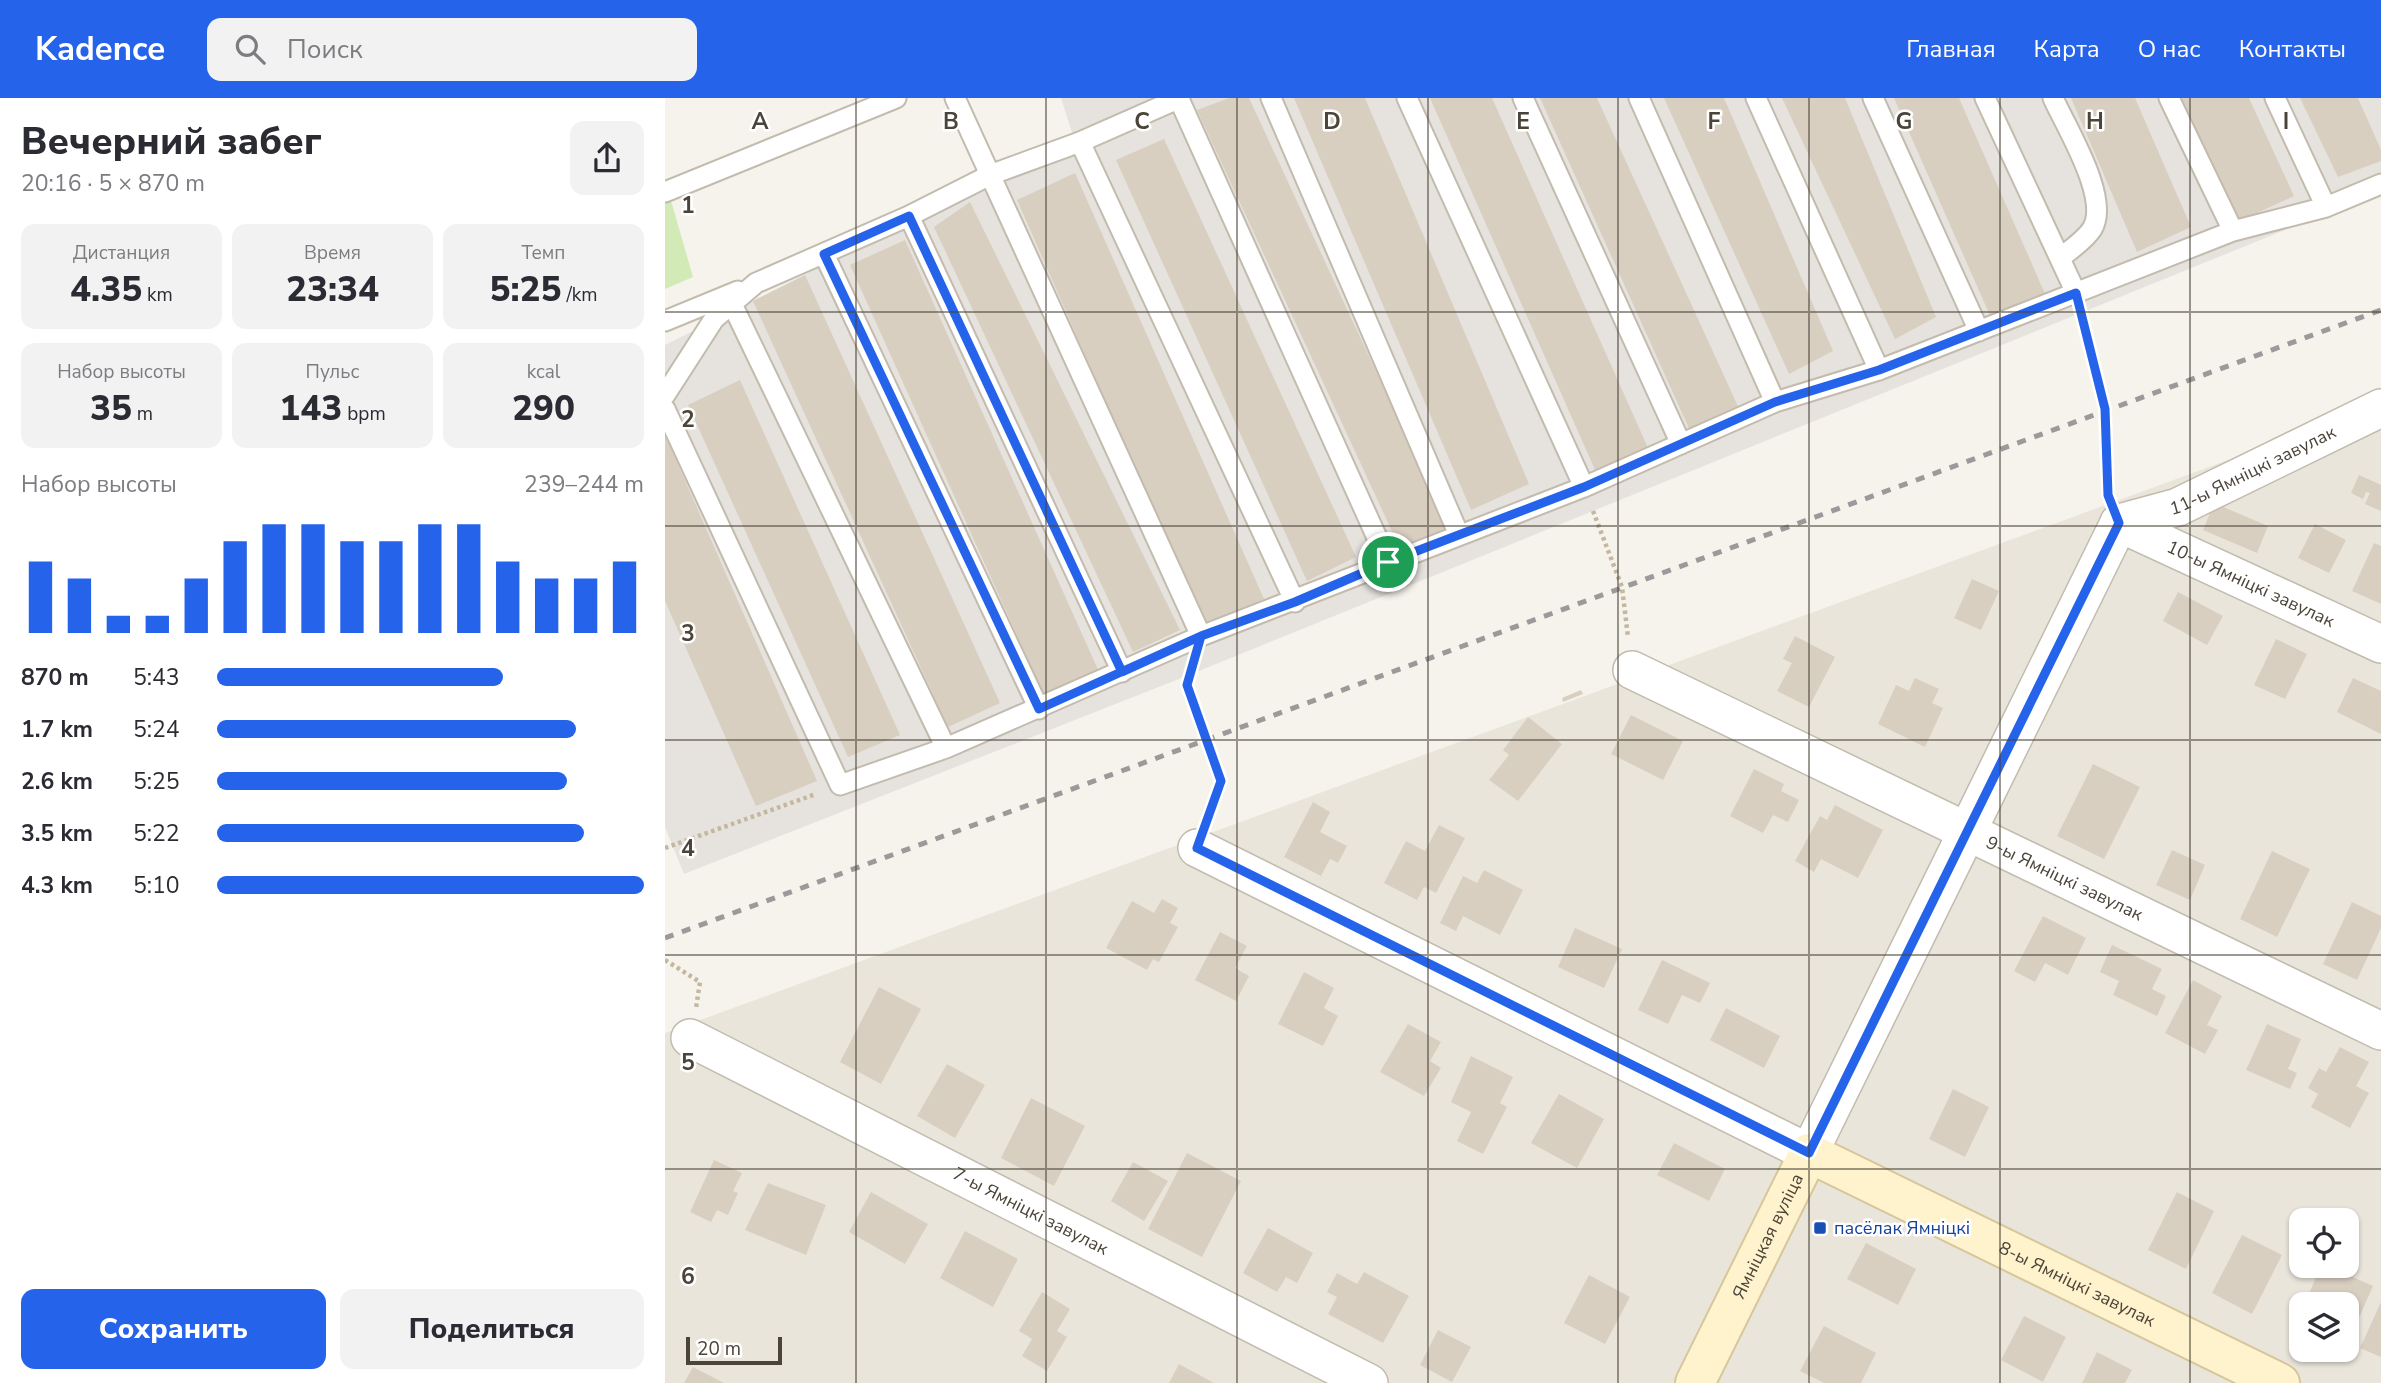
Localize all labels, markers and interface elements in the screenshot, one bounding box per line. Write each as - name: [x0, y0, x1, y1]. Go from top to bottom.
- search box: [207, 18, 697, 81]
- text: Kadence: [35, 27, 165, 72]
- icon: search: [231, 30, 269, 68]
- text: Поиск: [287, 32, 363, 67]
- text: Главная: [1906, 33, 1996, 65]
- text: Карта: [2034, 33, 2100, 65]
- text: О нас: [2138, 33, 2201, 65]
- text: Контакты: [2239, 33, 2346, 65]
- text: A: [751, 106, 769, 137]
- text: B: [943, 106, 959, 137]
- text: C: [1134, 106, 1150, 137]
- text: D: [1323, 106, 1341, 137]
- text: E: [1516, 106, 1530, 137]
- text: F: [1708, 106, 1721, 137]
- text: G: [1896, 106, 1912, 137]
- text: H: [2086, 106, 2104, 137]
- text: I: [2283, 106, 2289, 137]
- text: Вечерний забег: [21, 116, 322, 167]
- button: share: [570, 121, 644, 195]
- text: 20:16 · 5 × 870 m: [21, 168, 205, 199]
- text: 1: [681, 190, 695, 221]
- text: Дистанция: [73, 240, 170, 266]
- text: Время: [304, 240, 361, 266]
- text: Темп: [522, 240, 565, 266]
- text: 4.35: [70, 266, 142, 313]
- text: 23:34: [286, 266, 379, 313]
- text: 5:25: [489, 266, 562, 313]
- text: km: [142, 282, 173, 308]
- text: /km: [562, 282, 598, 308]
- text: Набор высоты: [57, 359, 186, 385]
- text: Пульс: [306, 359, 359, 385]
- text: kcal: [527, 359, 560, 385]
- text: 35: [90, 385, 132, 432]
- text: 143: [279, 385, 342, 432]
- text: 290: [512, 385, 575, 432]
- text: m: [132, 401, 153, 427]
- text: bpm: [342, 401, 386, 427]
- text: 2: [681, 404, 695, 435]
- street label: 11-ы Ямніцкі завулак: [2167, 420, 2340, 521]
- text: Набор высоты: [21, 469, 177, 500]
- text: 239–244 m: [524, 469, 644, 500]
- pin: [1358, 532, 1418, 592]
- street label: 10-ы Ямніцкі завулак: [2163, 535, 2339, 633]
- icon: arrive: [1369, 543, 1407, 581]
- text: 3: [681, 618, 695, 649]
- text: 870 m: [21, 662, 89, 693]
- text: 5:43: [133, 662, 180, 693]
- text: 1.7 km: [21, 714, 93, 745]
- text: 5:24: [133, 714, 180, 745]
- text: 2.6 km: [21, 766, 93, 797]
- text: 5:25: [133, 766, 180, 797]
- text: 3.5 km: [21, 818, 93, 849]
- text: 5:22: [133, 818, 180, 849]
- street label: 9-ы Ямніцкі завулак: [1982, 830, 2147, 927]
- text: 4: [681, 833, 695, 864]
- text: 4.3 km: [21, 870, 93, 901]
- text: 5:10: [133, 870, 180, 901]
- text: 5: [681, 1047, 695, 1078]
- street label: 7-ы Ямніцкі завулак: [949, 1162, 1113, 1261]
- street label: Ямніцкая вуліца: [1727, 1169, 1809, 1303]
- map controls: [2289, 1208, 2359, 1362]
- button: locate: [2289, 1208, 2359, 1278]
- place label: пасёлак Ямніцкі: [1834, 1216, 1970, 1240]
- marker: пасёлак Ямніцкі: [1812, 1220, 1828, 1236]
- street label: 8-ы Ямніцкі завулак: [1995, 1236, 2160, 1332]
- text: 6: [681, 1261, 695, 1292]
- button: Сохранить: [21, 1289, 326, 1369]
- button: Поделиться: [340, 1289, 644, 1369]
- button: layers: [2289, 1292, 2359, 1362]
- scale bar: [686, 1334, 782, 1366]
- text: 20 m: [697, 1336, 741, 1362]

